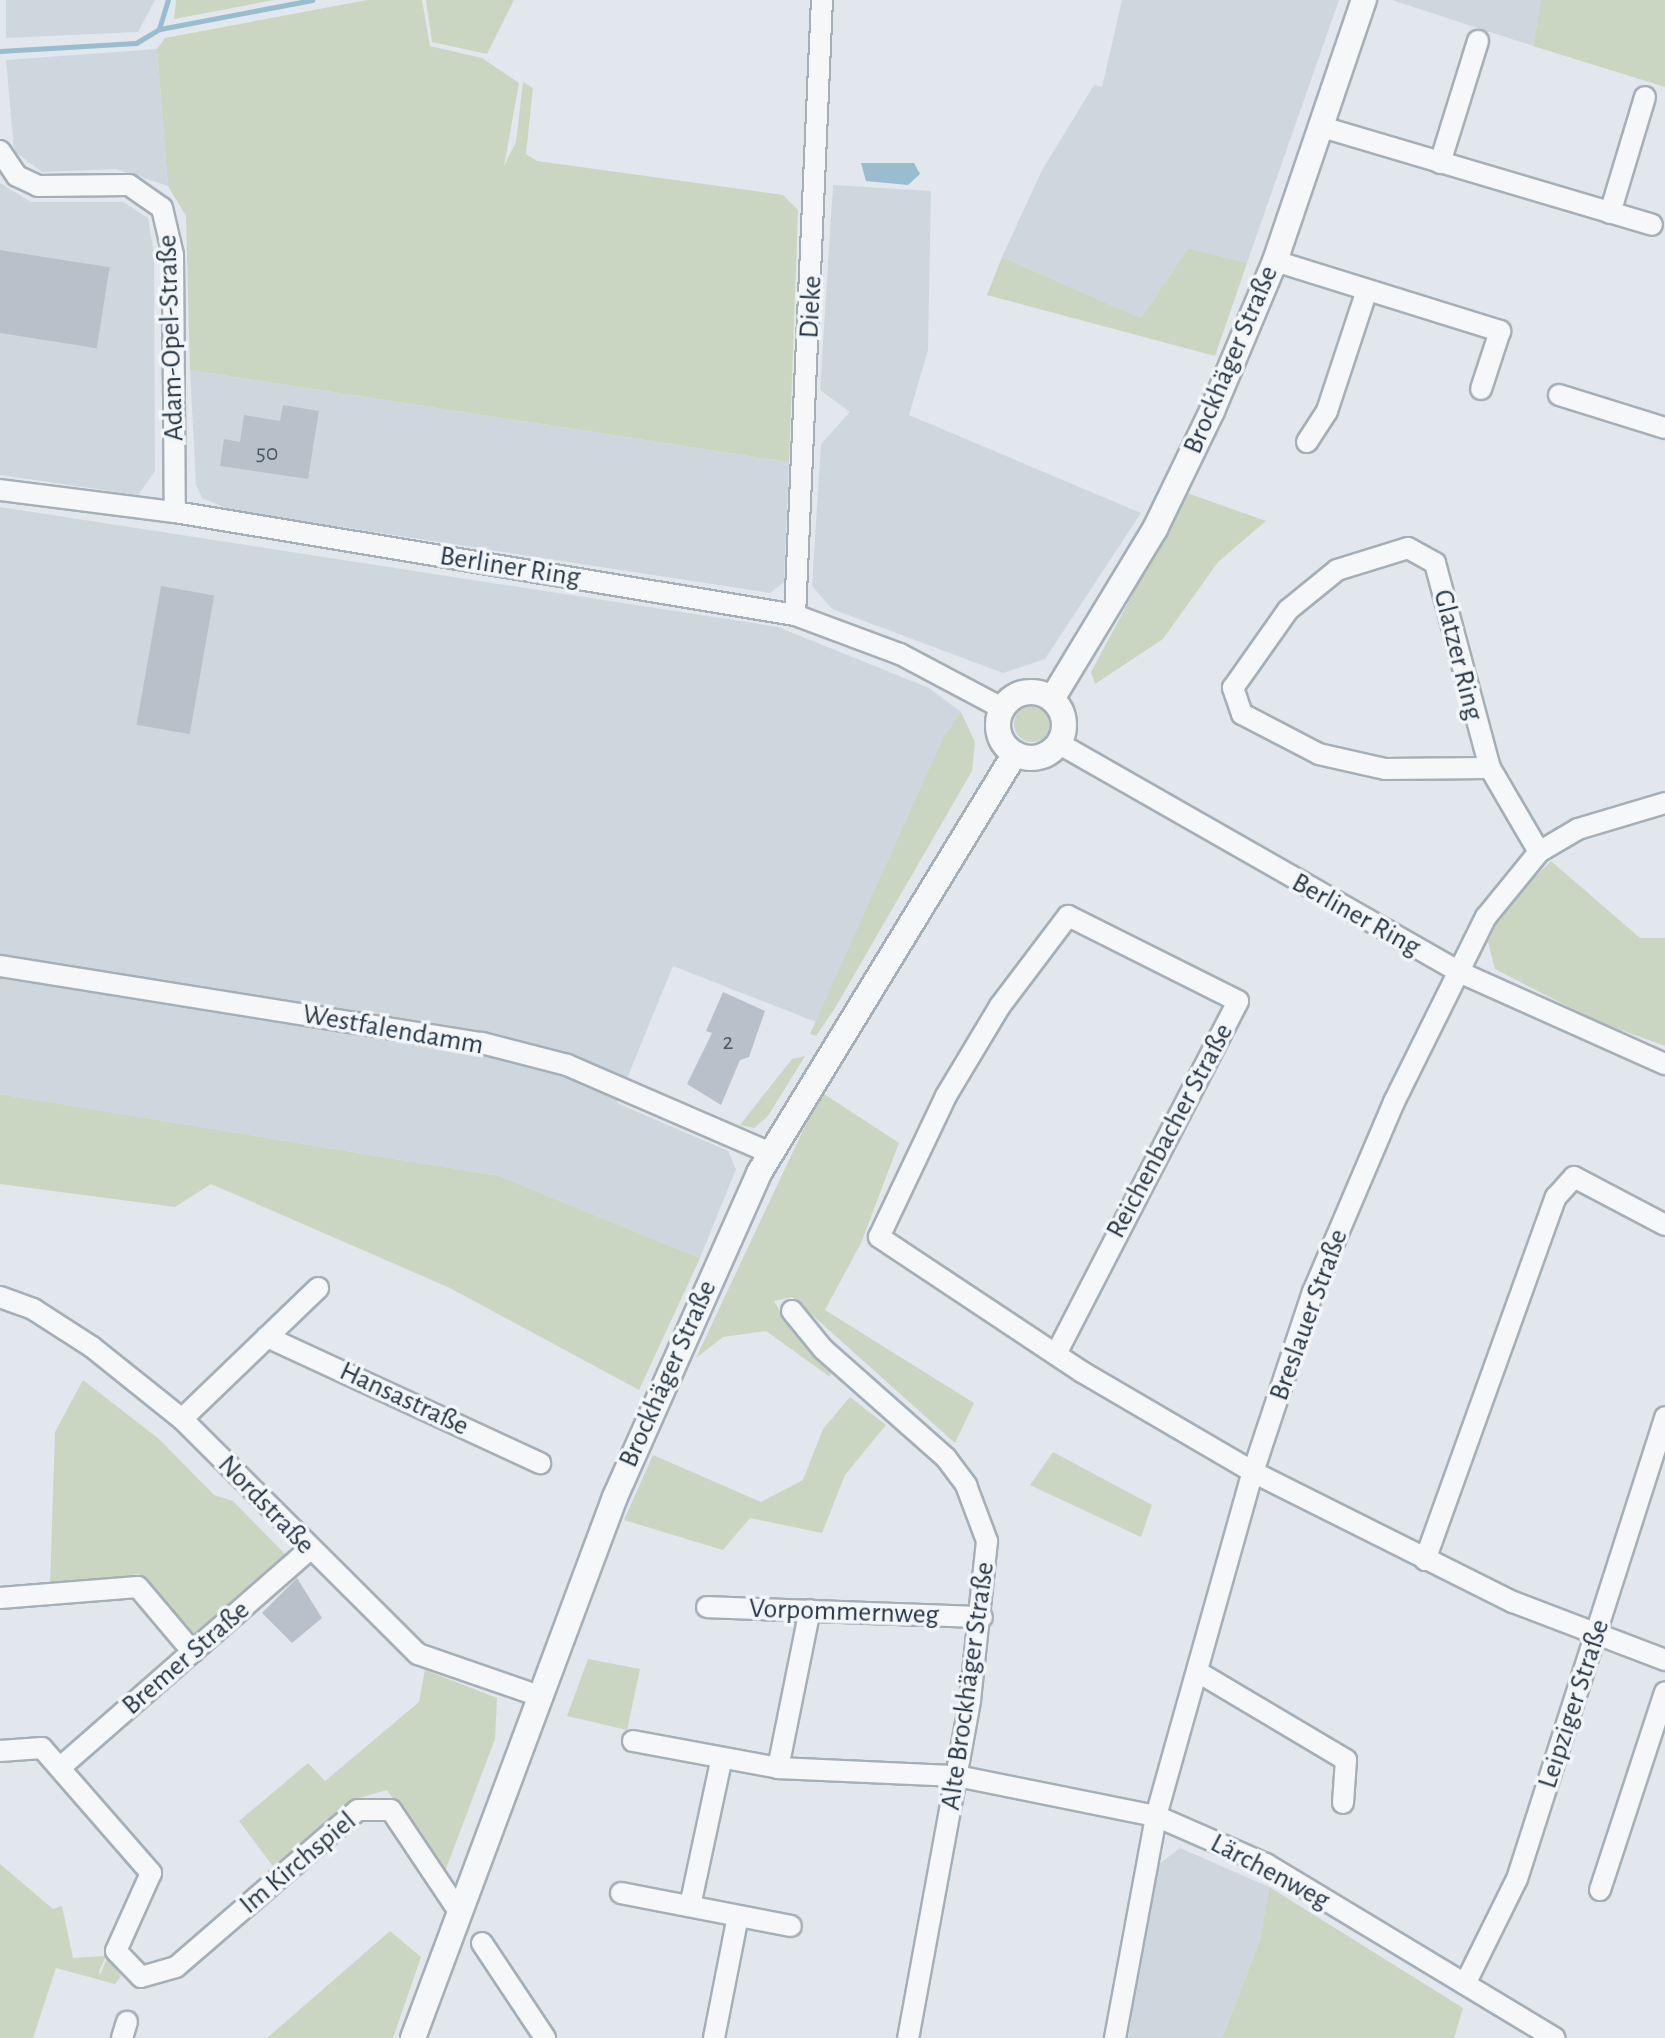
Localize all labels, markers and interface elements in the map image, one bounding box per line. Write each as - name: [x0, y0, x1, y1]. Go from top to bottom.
- street label: Adam-Opel-Straße: [151, 234, 191, 442]
- street label: Brockhäger Straße: [1176, 261, 1286, 459]
- street label: Dieke: [793, 275, 829, 339]
- house number: 50: [256, 440, 278, 468]
- street label: Berliner Ring: [437, 539, 583, 595]
- street label: Glatzer Ring: [1426, 586, 1490, 724]
- street label: Berliner Ring: [1286, 866, 1426, 964]
- street label: Westfalendamm: [300, 998, 486, 1062]
- street label: Reichenbacher Straße: [1099, 1018, 1241, 1244]
- house number: 2: [723, 1029, 733, 1057]
- street label: Breslauer Straße: [1262, 1225, 1356, 1405]
- street label: Brockhäger Straße: [612, 1275, 724, 1473]
- street label: Hansastraße: [334, 1355, 474, 1443]
- street label: Nordstraße: [211, 1448, 321, 1562]
- street label: Alte Brockhäger Straße: [934, 1560, 1002, 1812]
- street label: Vorpommernweg: [749, 1592, 939, 1632]
- street label: Bremer Straße: [115, 1594, 257, 1722]
- street label: Leipziger Straße: [1531, 1615, 1617, 1793]
- street label: Im Kirchspiel: [233, 1805, 363, 1921]
- street label: Lärchenweg: [1205, 1827, 1335, 1917]

